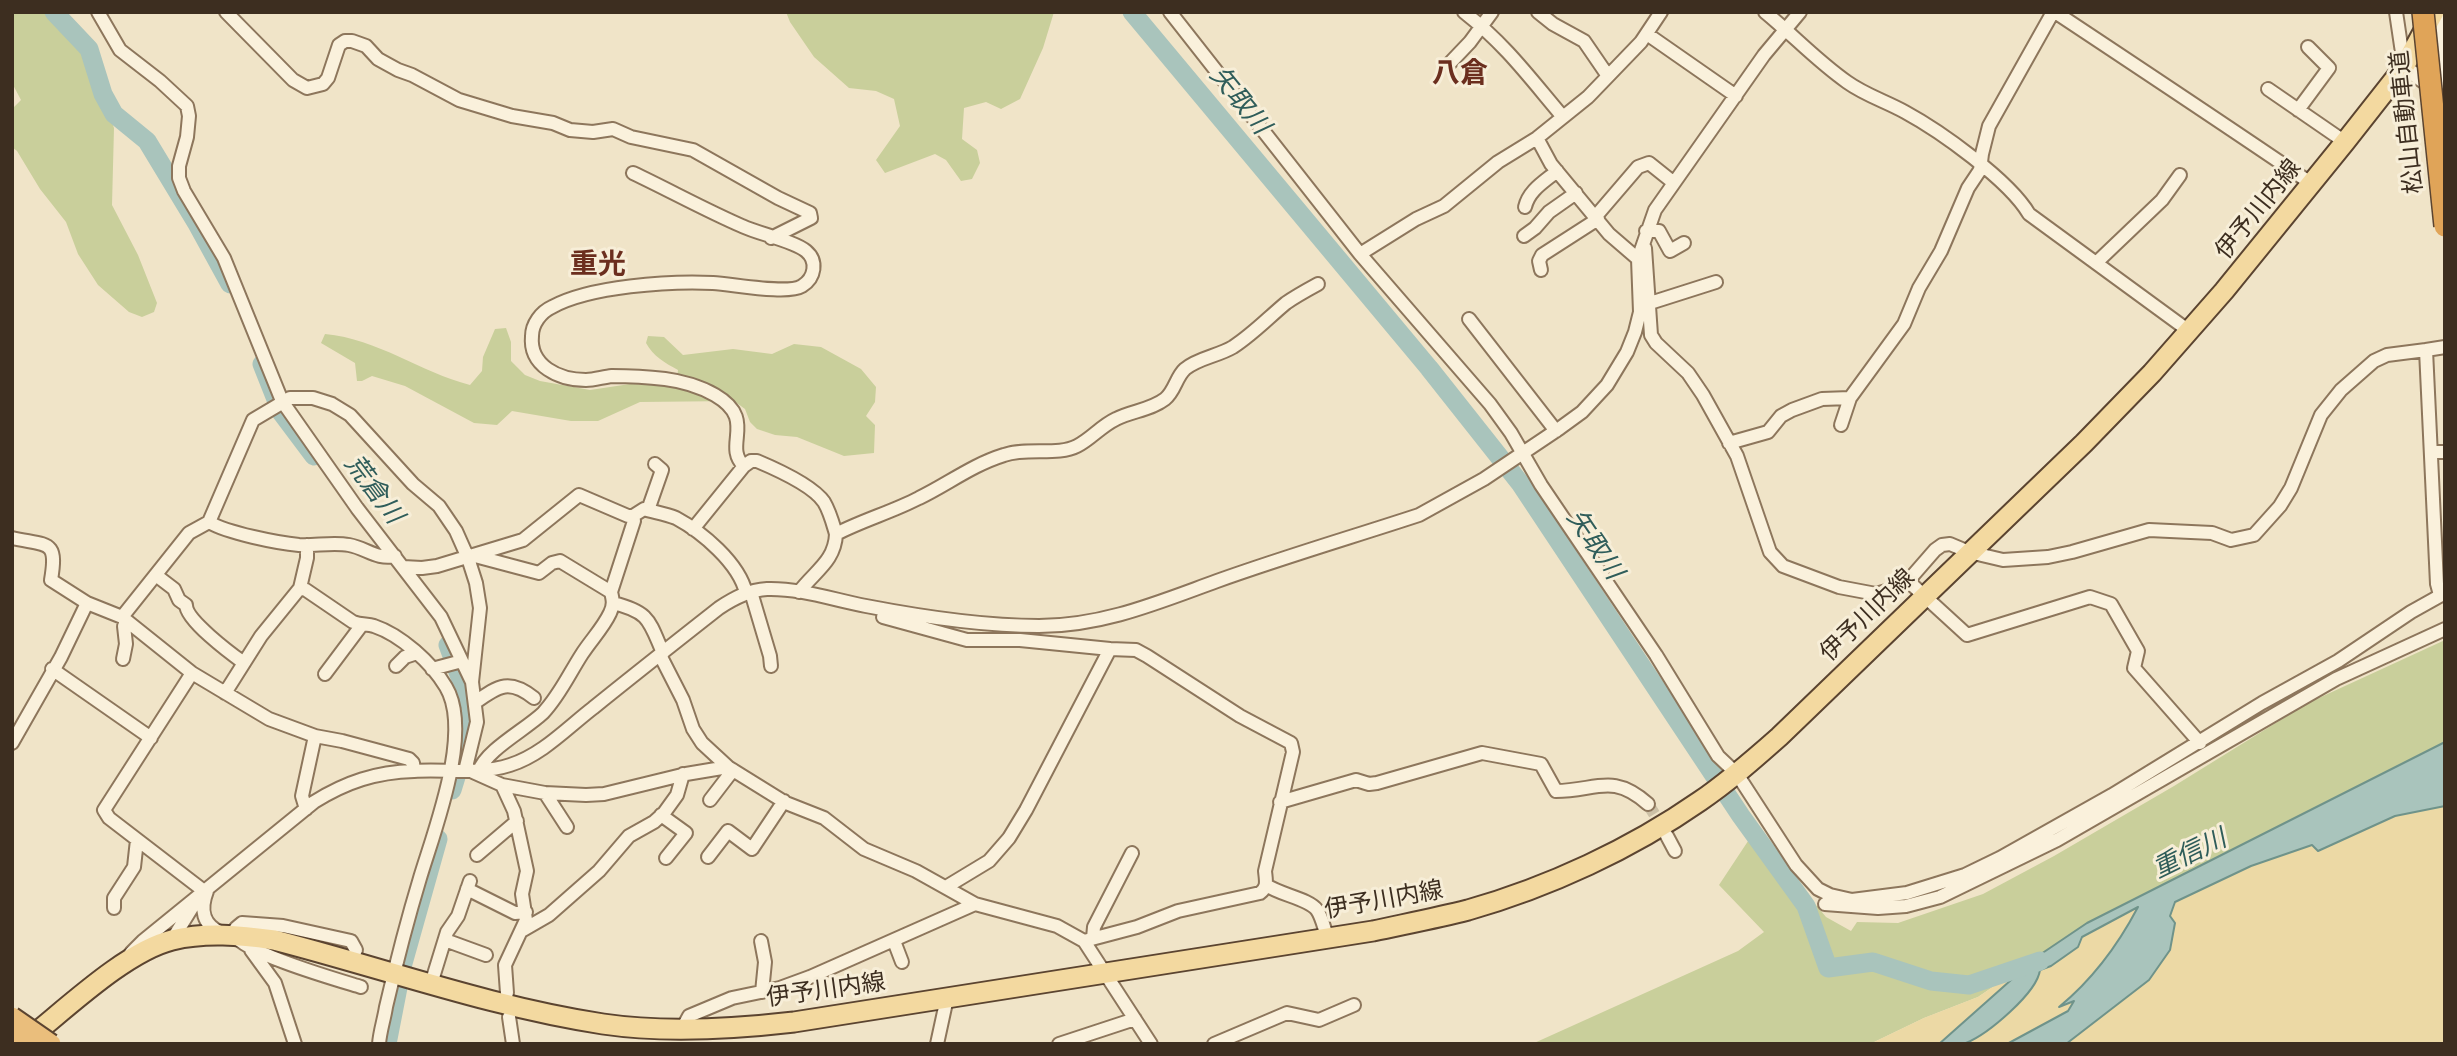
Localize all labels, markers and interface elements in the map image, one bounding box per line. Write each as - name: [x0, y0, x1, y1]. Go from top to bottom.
- street label: 松山自動車道: [2386, 49, 2430, 195]
- district label: 八倉: [1432, 58, 1488, 92]
- water label: 矢取川: [1202, 61, 1276, 141]
- street label: 伊予川内線: [2210, 154, 2308, 266]
- district label: 重光: [570, 249, 626, 283]
- water label: 荒倉川: [337, 449, 409, 531]
- water label: 矢取川: [1559, 504, 1629, 586]
- street label: 伊予川内線: [1815, 564, 1921, 668]
- water label: 重信川: [2148, 824, 2232, 886]
- street label: 伊予川内線: [1322, 876, 1446, 926]
- street label: 伊予川内線: [765, 968, 887, 1014]

